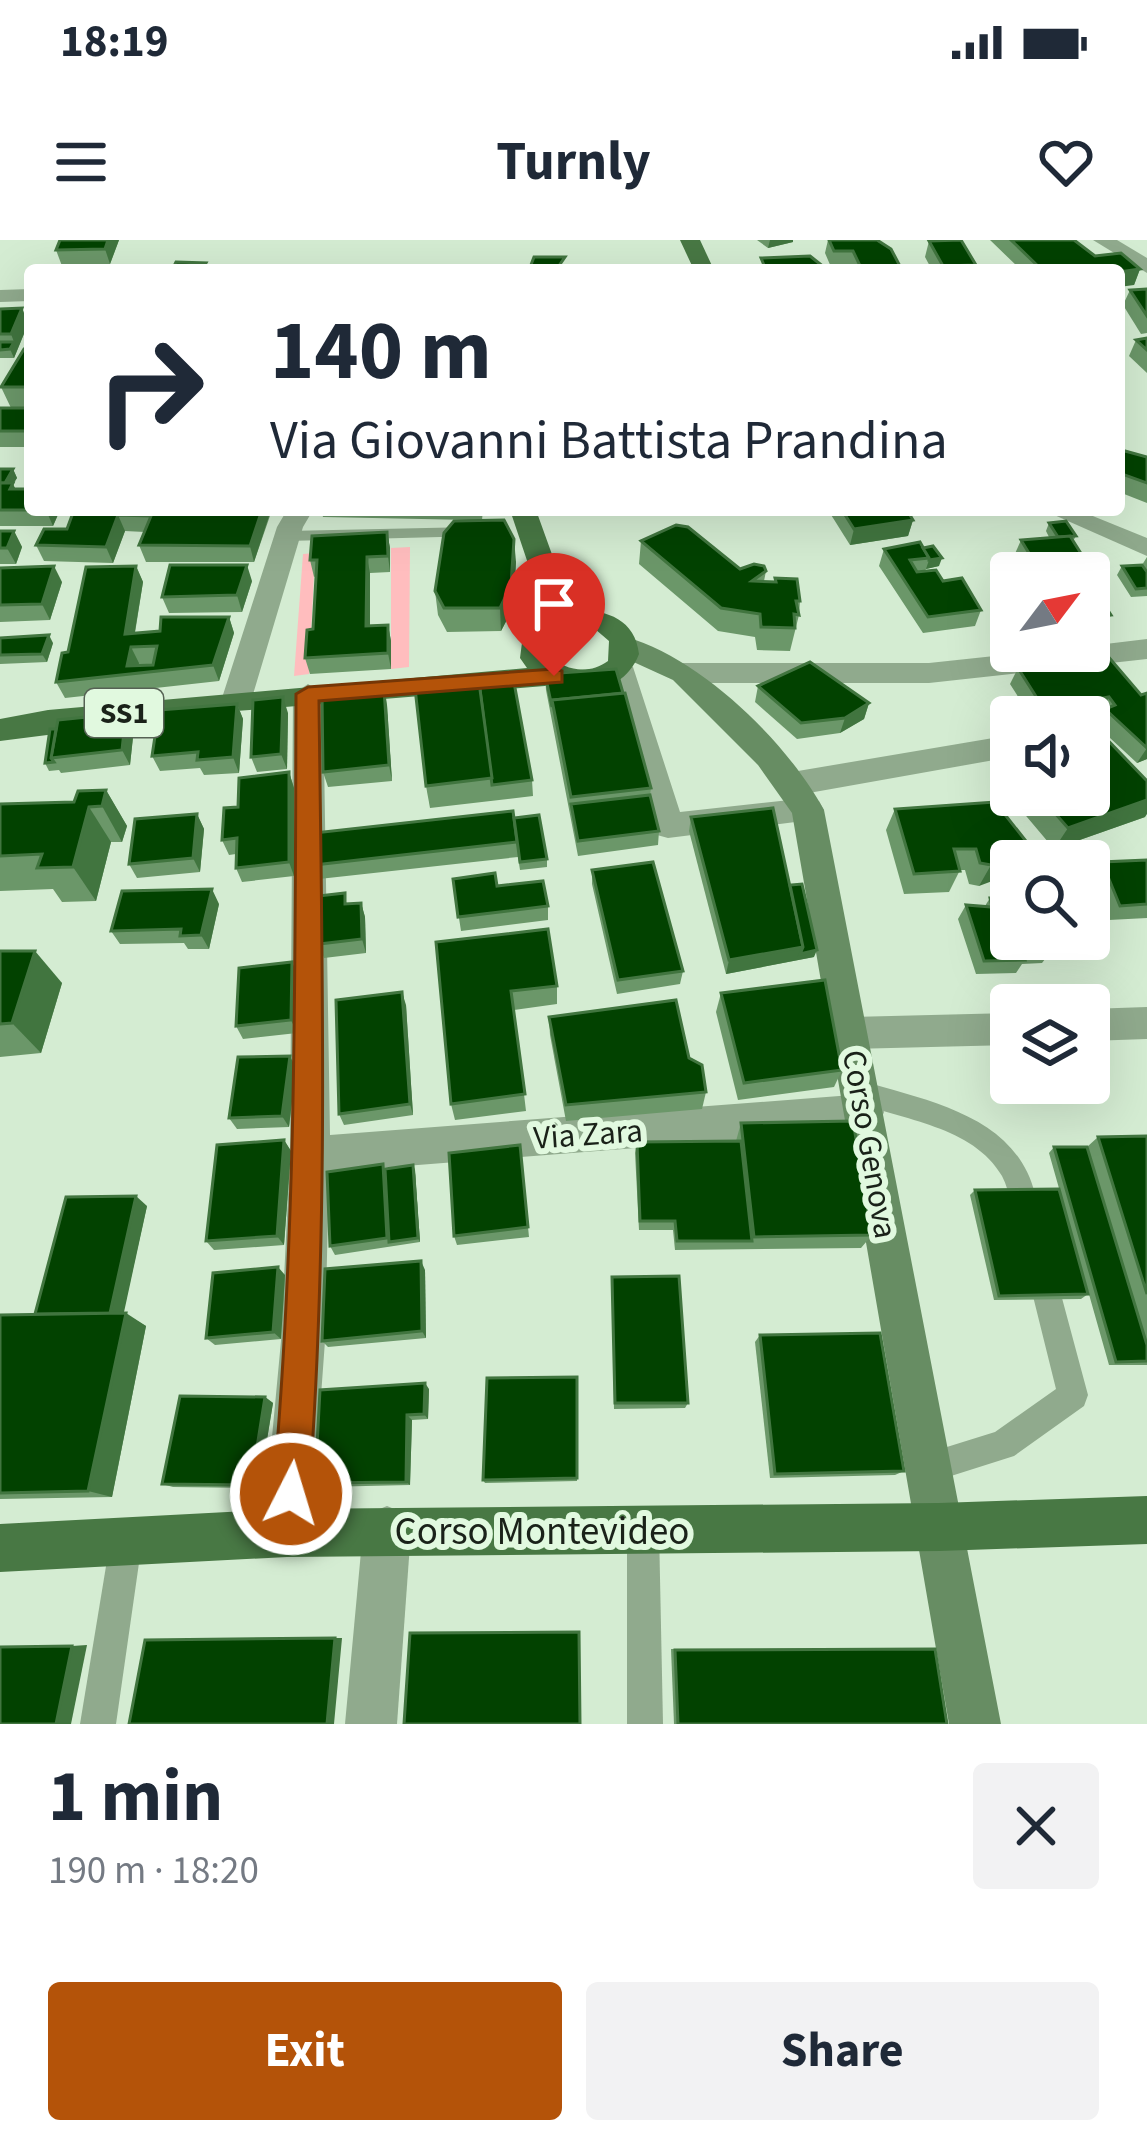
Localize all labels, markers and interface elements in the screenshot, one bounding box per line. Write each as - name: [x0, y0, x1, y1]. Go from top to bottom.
- text: 18:19: [60, 10, 169, 74]
- text: Turnly: [496, 124, 651, 201]
- icon: menu: [48, 129, 114, 195]
- icon: heart: [1033, 129, 1099, 195]
- text: 140 m: [270, 292, 492, 412]
- icon: right: [72, 312, 228, 468]
- text: Via Giovanni Battista Prandina: [270, 403, 948, 480]
- north arrow: [990, 552, 1110, 672]
- map controls: [990, 552, 1110, 1104]
- pin: [503, 553, 605, 676]
- icon: arrive: [521, 571, 587, 637]
- road number: SS1: [85, 689, 163, 737]
- button: sound: [990, 696, 1110, 816]
- button: search: [990, 840, 1110, 960]
- button: layers: [990, 984, 1110, 1104]
- street label: Corso Genova: [830, 1046, 909, 1242]
- street label: Via Zara: [532, 1107, 644, 1162]
- position arrow: [228, 1431, 354, 1557]
- street label: Corso Montevideo: [394, 1504, 690, 1560]
- text: 1 min: [48, 1746, 223, 1849]
- button: close: [973, 1763, 1099, 1889]
- text: 190 m · 18:20: [48, 1843, 259, 1899]
- button: Exit: [48, 1982, 562, 2120]
- button: Share: [586, 1982, 1099, 2120]

